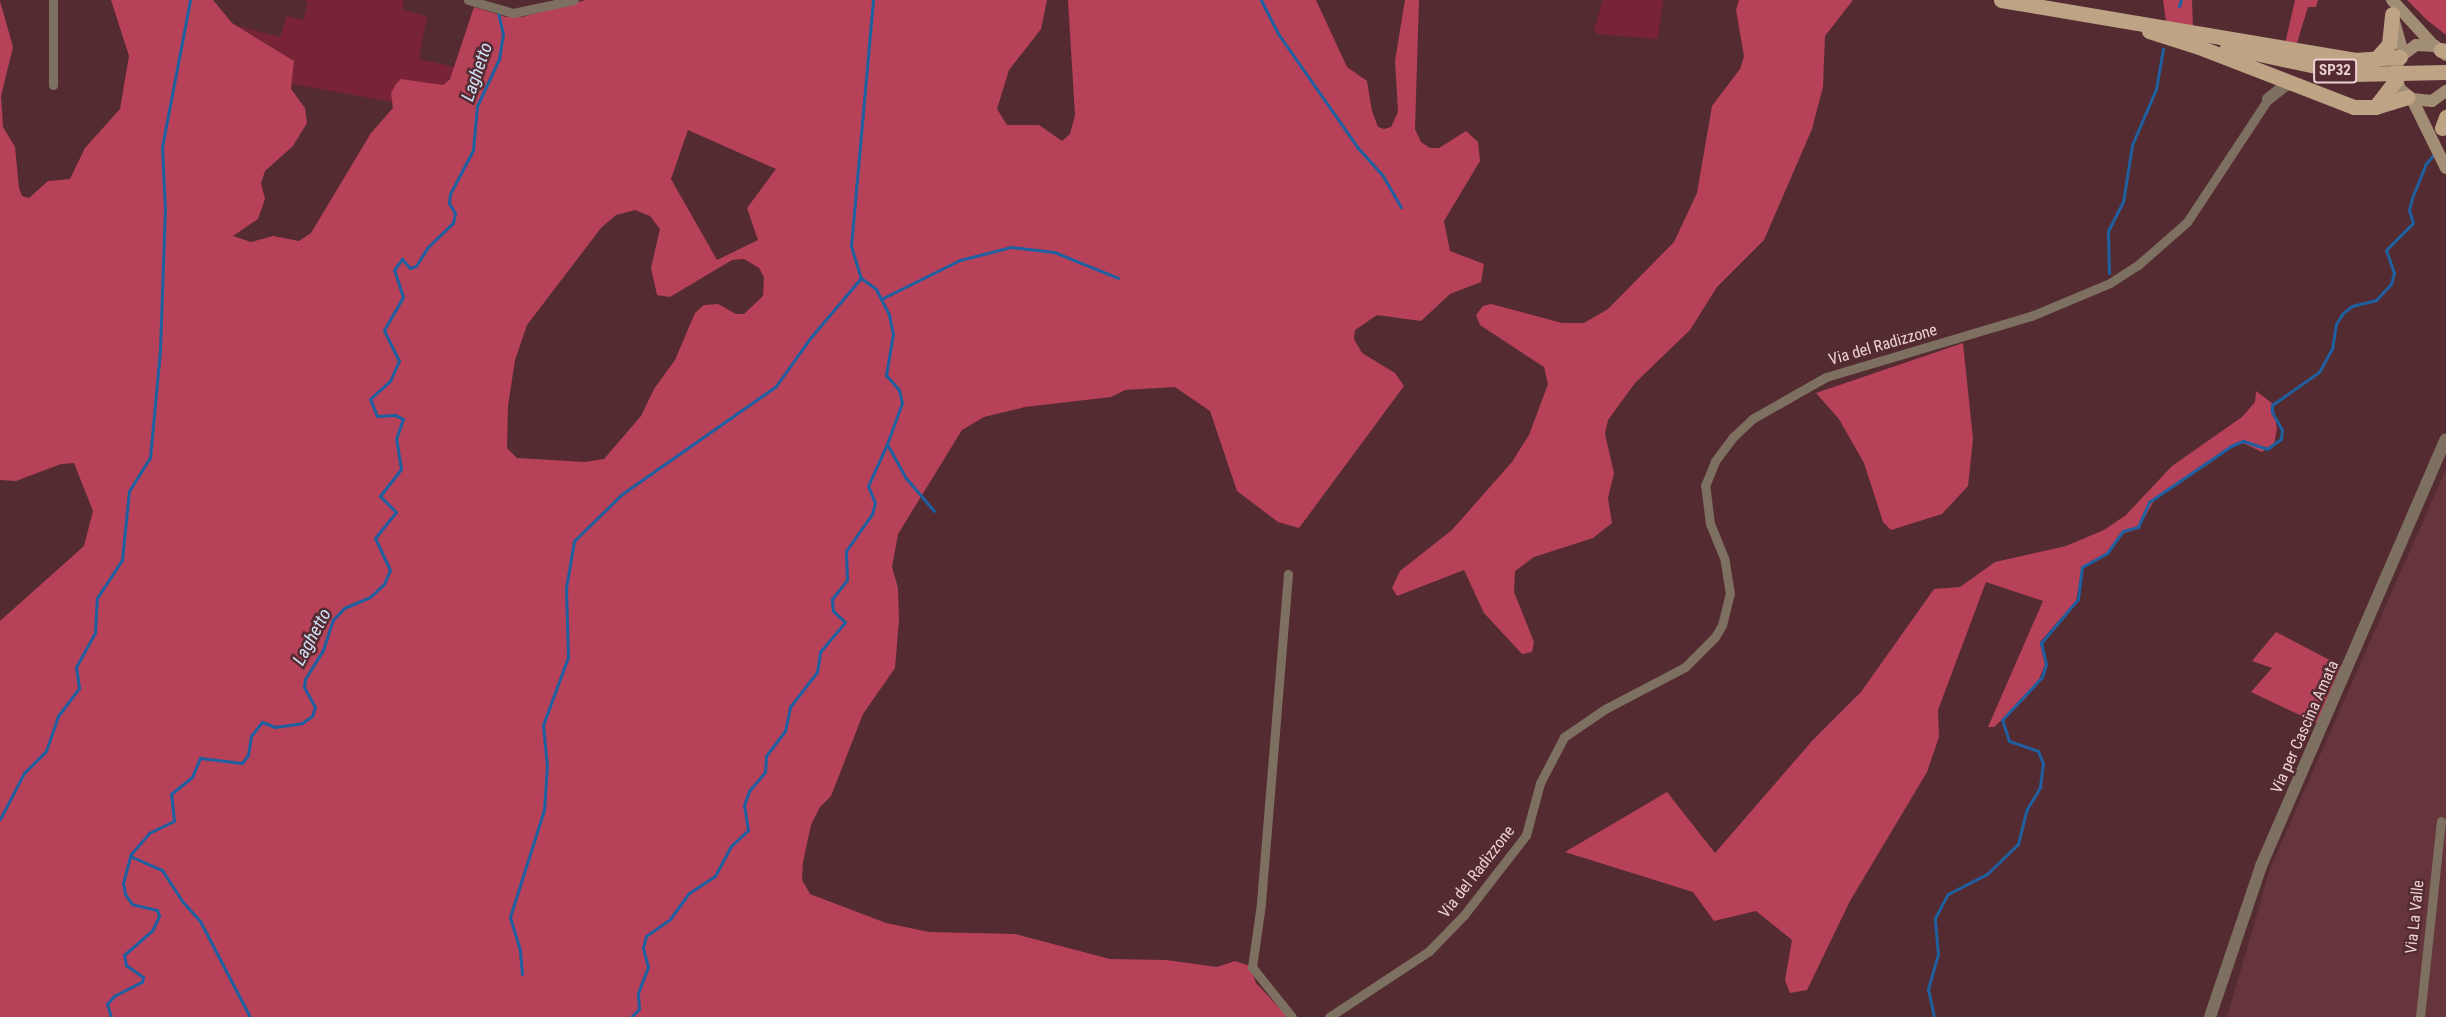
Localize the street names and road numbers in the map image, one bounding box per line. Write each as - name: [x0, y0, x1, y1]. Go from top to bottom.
- road number: SP32: [2312, 59, 2358, 83]
- street label: Via del Radizzone: [1827, 320, 1939, 370]
- street label: Via per Cascina Amata: [2267, 658, 2343, 796]
- street label: Via del Radizzone: [1435, 822, 1519, 922]
- street label: Via La Valle: [2402, 879, 2428, 955]

